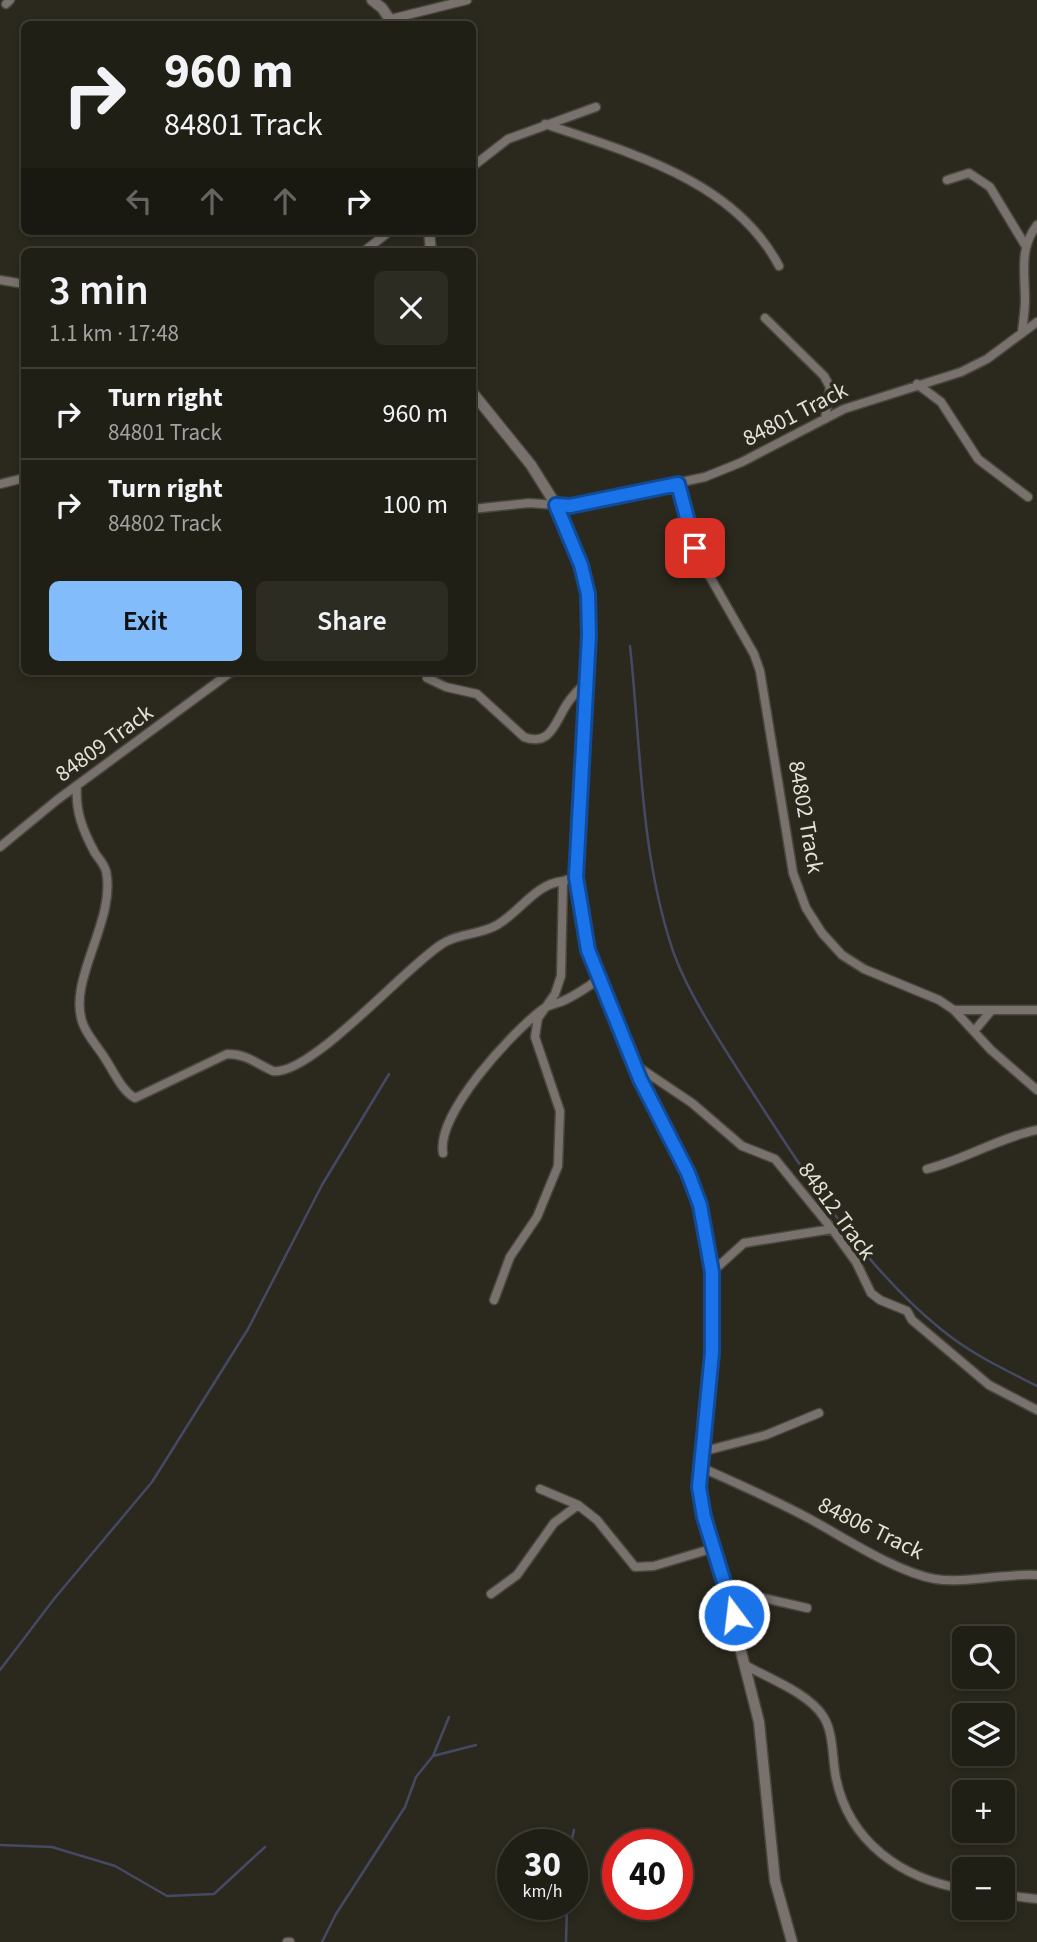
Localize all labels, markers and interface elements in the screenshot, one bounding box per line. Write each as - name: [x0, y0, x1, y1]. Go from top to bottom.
- text: 960 m: [164, 37, 293, 107]
- icon: right: [49, 49, 140, 140]
- text: 84801 Track: [164, 102, 323, 148]
- icon: left: [120, 182, 158, 220]
- icon: ahead: [193, 182, 231, 220]
- icon: ahead: [266, 182, 304, 220]
- icon: right: [339, 182, 377, 220]
- text: 3 min: [49, 261, 149, 321]
- button: close: [374, 271, 448, 345]
- text: 1.1 km · 17:48: [49, 317, 179, 350]
- street label: 84801 Track: [737, 373, 854, 455]
- text: Turn right: [108, 379, 223, 416]
- icon: right: [49, 395, 87, 433]
- text: 960 m: [382, 395, 448, 432]
- text: 84801 Track: [108, 416, 222, 449]
- text: Turn right: [108, 470, 223, 507]
- icon: right: [49, 486, 87, 524]
- text: 100 m: [382, 486, 448, 523]
- text: 84802 Track: [108, 507, 222, 540]
- pin: [665, 518, 725, 578]
- icon: arrive: [676, 529, 714, 567]
- button: Exit: [49, 581, 242, 661]
- button: Share: [256, 581, 448, 661]
- street label: 84809 Track: [48, 696, 160, 790]
- street label: 84802 Track: [780, 758, 832, 877]
- street label: 84812 Track: [790, 1155, 884, 1267]
- street label: 84806 Track: [813, 1488, 930, 1568]
- position arrow: [697, 1578, 771, 1652]
- map controls: [952, 1626, 1015, 1920]
- button: search: [952, 1626, 1015, 1689]
- button: layers: [952, 1703, 1015, 1766]
- button: +: [952, 1780, 1015, 1843]
- speed limit sign: 40: [602, 1829, 693, 1920]
- text: 30: [524, 1840, 561, 1890]
- button: −: [952, 1857, 1015, 1920]
- text: km/h: [523, 1879, 562, 1904]

